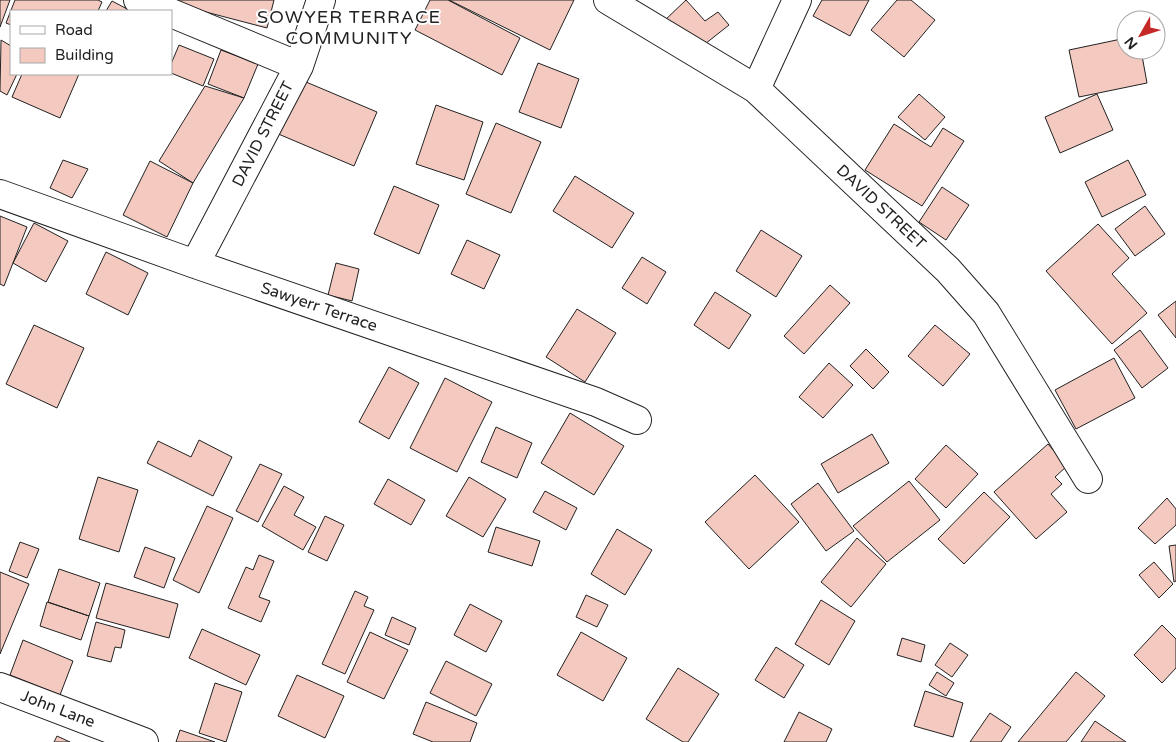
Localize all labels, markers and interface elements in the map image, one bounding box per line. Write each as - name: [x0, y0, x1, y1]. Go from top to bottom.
- district label: SOWYER TERRACE COMMUNITY: [257, 6, 441, 49]
- legend: [10, 10, 172, 75]
- north arrow: [1116, 10, 1166, 60]
- text: Road: [55, 21, 93, 39]
- text: N: [1121, 33, 1141, 53]
- text: Building: [55, 46, 114, 64]
- street label: DAVID STREET: [228, 78, 298, 190]
- street label: DAVID STREET: [832, 160, 930, 254]
- street label: Sawyerr Terrace: [258, 278, 380, 336]
- street label: John Lane: [18, 686, 98, 732]

